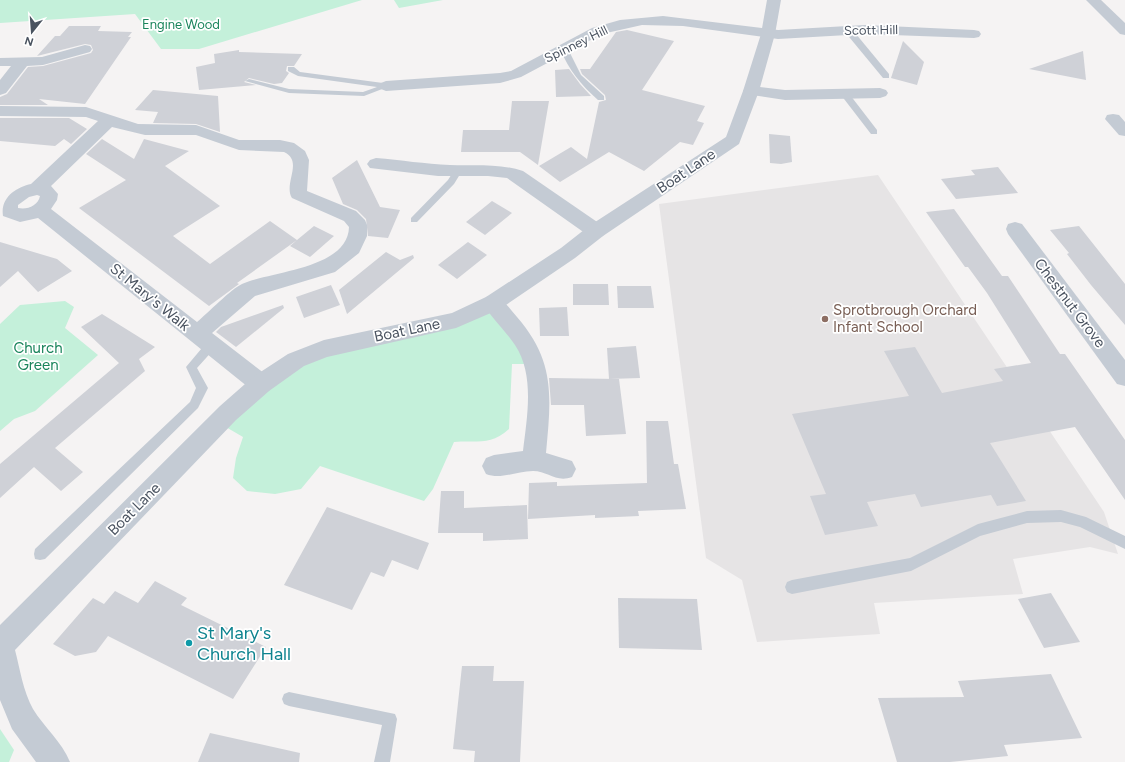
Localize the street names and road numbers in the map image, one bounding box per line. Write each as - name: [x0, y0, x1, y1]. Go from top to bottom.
- street label: Spinney Hill: [542, 22, 610, 66]
- street label: Scott Hill: [844, 22, 898, 38]
- street label: Boat Lane: [653, 145, 719, 197]
- street label: Chestnut Grove: [1031, 255, 1109, 351]
- street label: St Mary's Walk: [106, 259, 194, 335]
- street label: Boat Lane: [372, 314, 442, 346]
- street label: Boat Lane: [104, 479, 164, 539]

